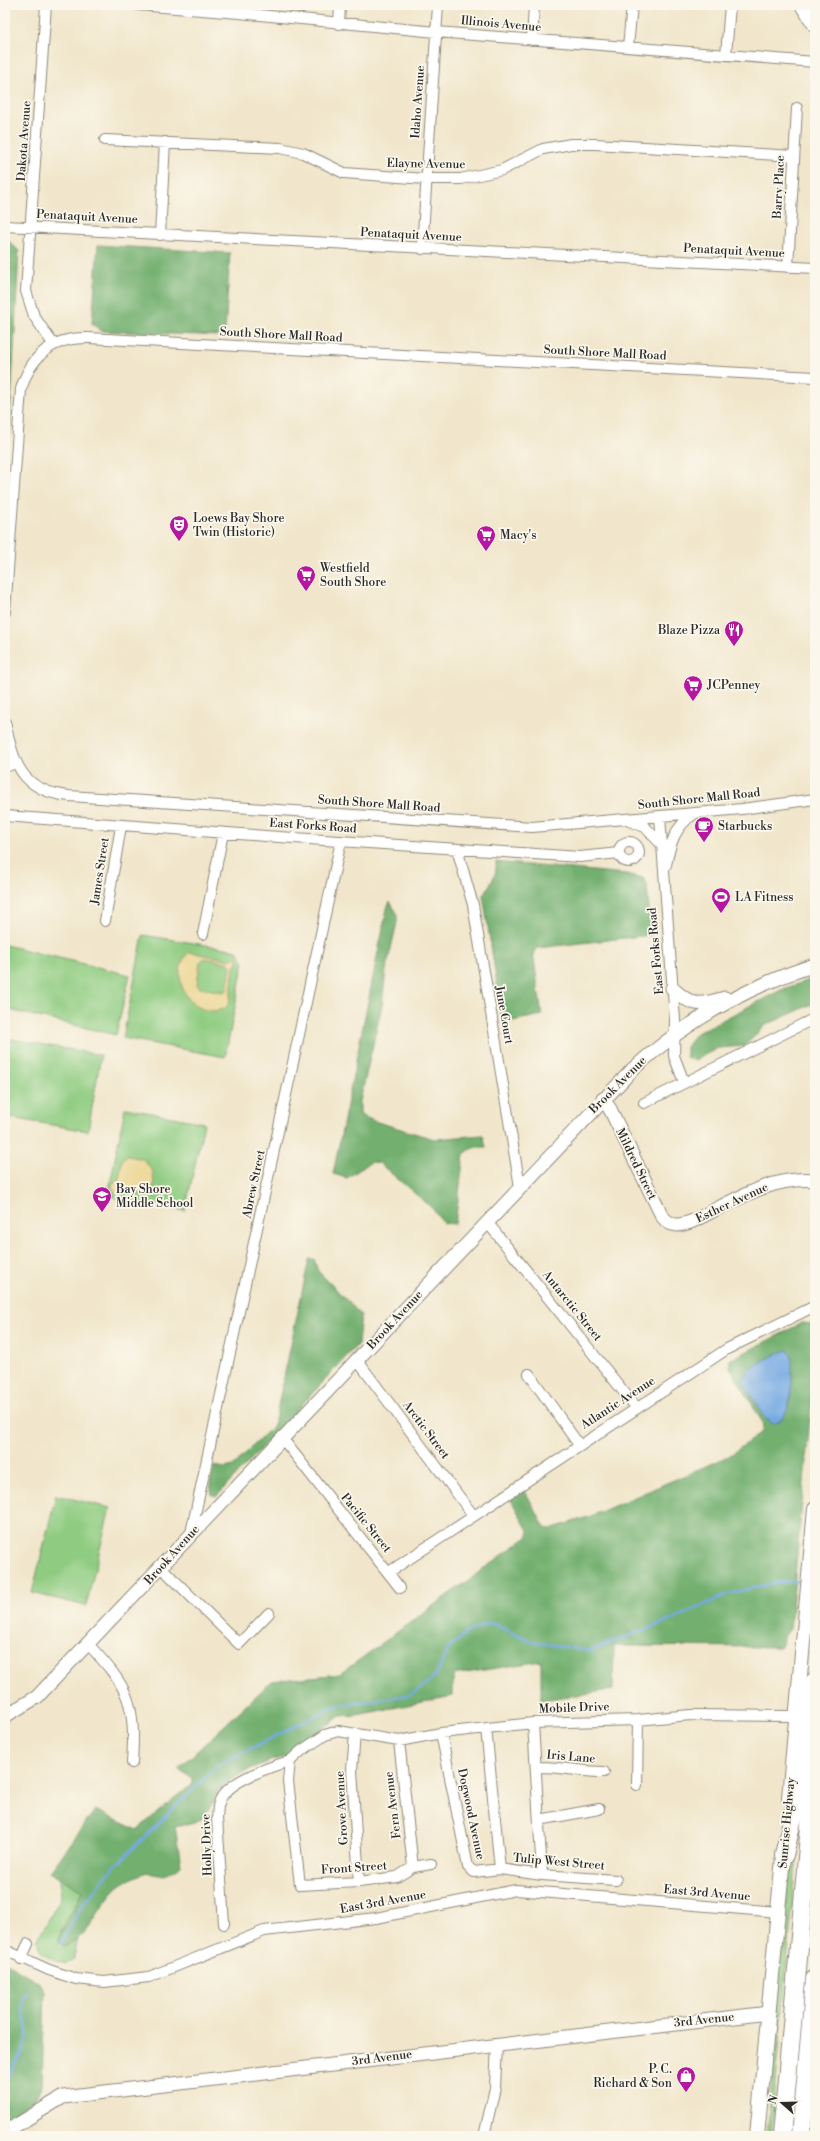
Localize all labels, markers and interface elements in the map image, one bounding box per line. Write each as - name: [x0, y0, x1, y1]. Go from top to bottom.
- street label: Illinois Avenue: [460, 13, 542, 35]
- street label: Idaho Avenue: [408, 65, 428, 139]
- street label: Dakota Avenue: [14, 100, 34, 182]
- street label: Barry Place: [770, 155, 788, 220]
- street label: Elayne Avenue: [386, 156, 466, 172]
- street label: Penataquit Avenue: [36, 207, 138, 227]
- street label: Penataquit Avenue: [360, 225, 462, 245]
- street label: Penataquit Avenue: [683, 241, 785, 261]
- street label: South Shore Mall Road: [219, 324, 343, 346]
- street label: South Shore Mall Road: [543, 342, 667, 364]
- place label: Loews Bay Shore Twin (Historic): [193, 511, 285, 540]
- theatre icon: Loews Bay Shore Twin (Historic): [168, 514, 190, 542]
- supermarket icon: Macy's: [475, 524, 497, 552]
- place label: Macy's: [500, 528, 537, 543]
- place label: Westfield South Shore: [319, 561, 386, 590]
- supermarket icon: Westfield South Shore: [295, 564, 317, 592]
- restaurant icon: Blaze Pizza: [723, 619, 745, 647]
- place label: Blaze Pizza: [657, 623, 721, 638]
- supermarket icon: JCPenney: [682, 674, 704, 702]
- place label: JCPenney: [706, 678, 761, 693]
- street label: South Shore Mall Road: [637, 785, 761, 813]
- street label: South Shore Mall Road: [317, 792, 441, 816]
- street label: East Forks Road: [269, 815, 357, 837]
- cafe icon: Starbucks: [693, 815, 715, 843]
- place label: Starbucks: [718, 819, 772, 834]
- street label: James Street: [87, 835, 113, 907]
- sports icon: LA Fitness: [710, 886, 732, 914]
- place label: LA Fitness: [735, 890, 794, 905]
- street label: East Forks Road: [645, 907, 667, 995]
- street label: June Court: [491, 984, 517, 1046]
- street label: Brook Avenue: [585, 1053, 650, 1118]
- street label: Mildred Street: [612, 1126, 660, 1203]
- street label: Abrew Street: [239, 1148, 269, 1220]
- street label: Esther Avenue: [693, 1180, 771, 1226]
- place label: Bay Shore Middle School: [115, 1182, 194, 1211]
- school or university icon: Bay Shore Middle School: [91, 1185, 113, 1213]
- street label: Antarctic Street: [538, 1267, 605, 1345]
- street label: Brook Avenue: [363, 1287, 426, 1353]
- street label: Atlantic Avenue: [577, 1373, 658, 1433]
- street label: Arctic Street: [399, 1397, 453, 1463]
- street label: Pacific Street: [337, 1490, 395, 1556]
- street label: Brook Avenue: [141, 1522, 203, 1589]
- street label: Mobile Drive: [538, 1699, 610, 1717]
- street label: Iris Lane: [546, 1747, 596, 1767]
- street label: Dogwood Avenue: [454, 1767, 488, 1861]
- street label: Fern Avenue: [381, 1770, 405, 1840]
- street label: Grove Avenue: [333, 1771, 351, 1845]
- street label: Sunrise Highway: [776, 1777, 798, 1869]
- street label: Holly Drive: [198, 1814, 216, 1876]
- street label: Tulip West Street: [512, 1851, 606, 1874]
- street label: Front Street: [321, 1858, 388, 1878]
- street label: East 3rd Avenue: [663, 1882, 751, 1904]
- street label: East 3rd Avenue: [339, 1887, 427, 1917]
- street label: 3rd Avenue: [673, 2009, 735, 2031]
- street label: 3rd Avenue: [351, 2047, 413, 2069]
- place label: P. C. Richard & Son: [593, 2062, 672, 2091]
- shop icon: P. C. Richard & Son: [675, 2065, 697, 2093]
- north arrow: [762, 2083, 802, 2123]
- text: N: [765, 2093, 782, 2106]

